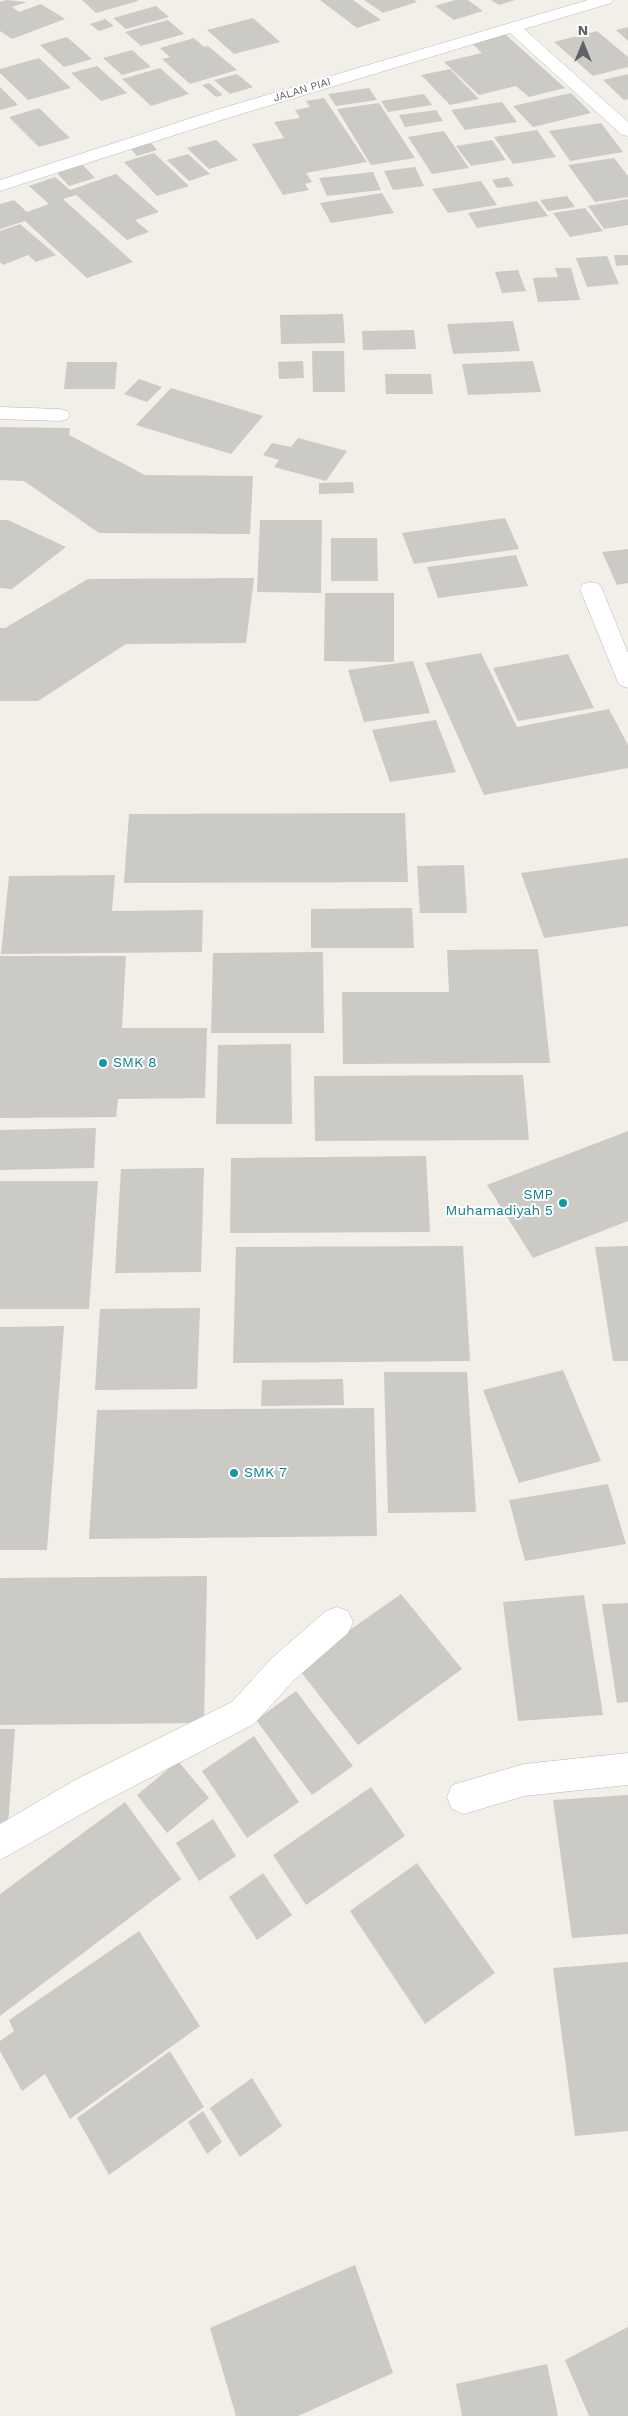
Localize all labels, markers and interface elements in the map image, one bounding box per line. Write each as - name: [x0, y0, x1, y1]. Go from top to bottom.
- north arrow: [558, 20, 608, 70]
- text: N: [578, 22, 588, 38]
- street label: JALAN PIAI: [272, 75, 332, 105]
- place label: SMK 8: [113, 1055, 157, 1071]
- marker: SMK 8: [97, 1057, 109, 1069]
- place label: SMP Muhamadiyah 5: [446, 1187, 553, 1220]
- marker: SMP Muhamadiyah 5: [557, 1197, 569, 1209]
- place label: SMK 7: [244, 1465, 287, 1481]
- marker: SMK 7: [228, 1467, 240, 1479]

